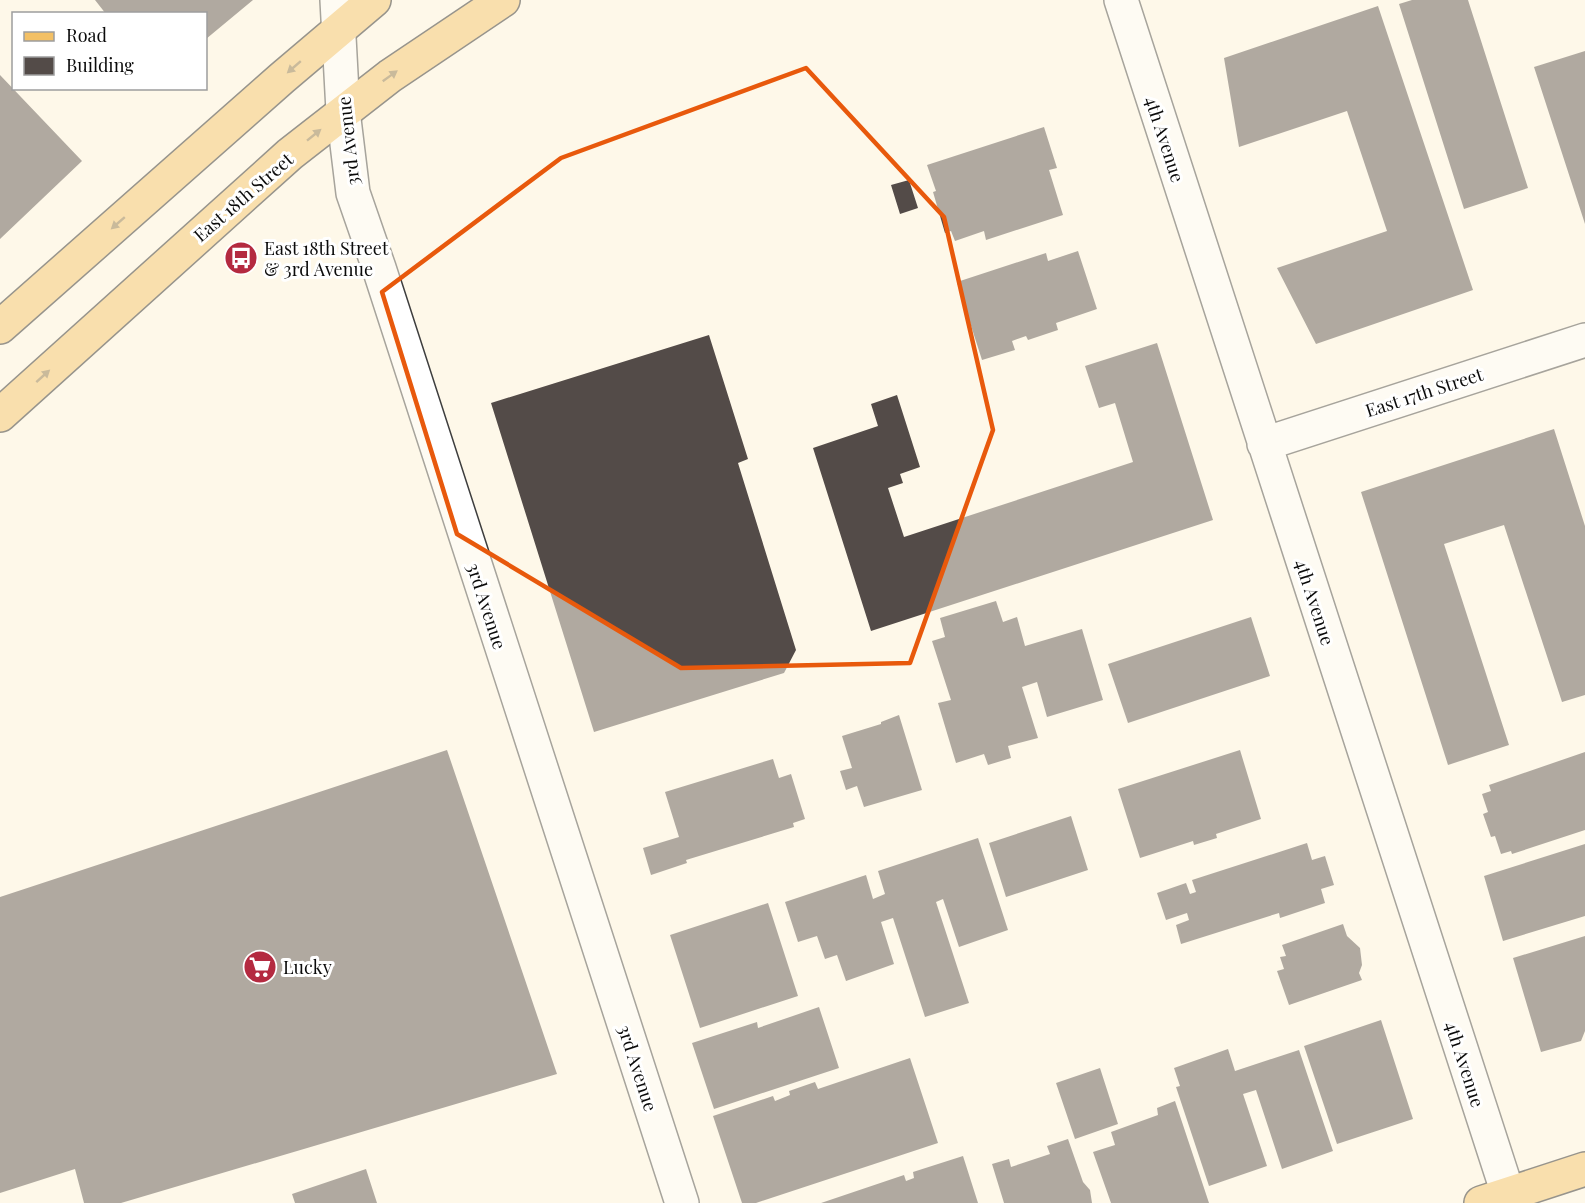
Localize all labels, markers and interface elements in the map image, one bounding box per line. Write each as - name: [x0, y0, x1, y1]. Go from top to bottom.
- legend: [12, 12, 207, 90]
- text: Road: [66, 23, 107, 47]
- text: Building: [66, 53, 134, 77]
- one-way arrow: [286, 61, 302, 74]
- one-way arrow: [382, 71, 398, 82]
- street label: 4th Avenue: [1140, 93, 1190, 185]
- street label: 3rd Avenue: [331, 95, 365, 187]
- one-way arrow: [307, 129, 322, 141]
- street label: East 18th Street: [188, 147, 298, 247]
- one-way arrow: [111, 216, 126, 229]
- place label: East 18th Street & 3rd Avenue: [264, 236, 389, 281]
- bus stop icon: East 18th Street & 3rd Avenue: [223, 240, 259, 276]
- street label: East 17th Street: [1362, 362, 1486, 422]
- one-way arrow: [36, 369, 51, 383]
- street label: 4th Avenue: [1290, 556, 1340, 648]
- street label: 3rd Avenue: [462, 560, 512, 652]
- supermarket icon: Lucky: [242, 949, 278, 985]
- place label: Lucky: [283, 955, 332, 979]
- street label: 4th Avenue: [1440, 1018, 1490, 1110]
- street label: 3rd Avenue: [613, 1022, 663, 1114]

